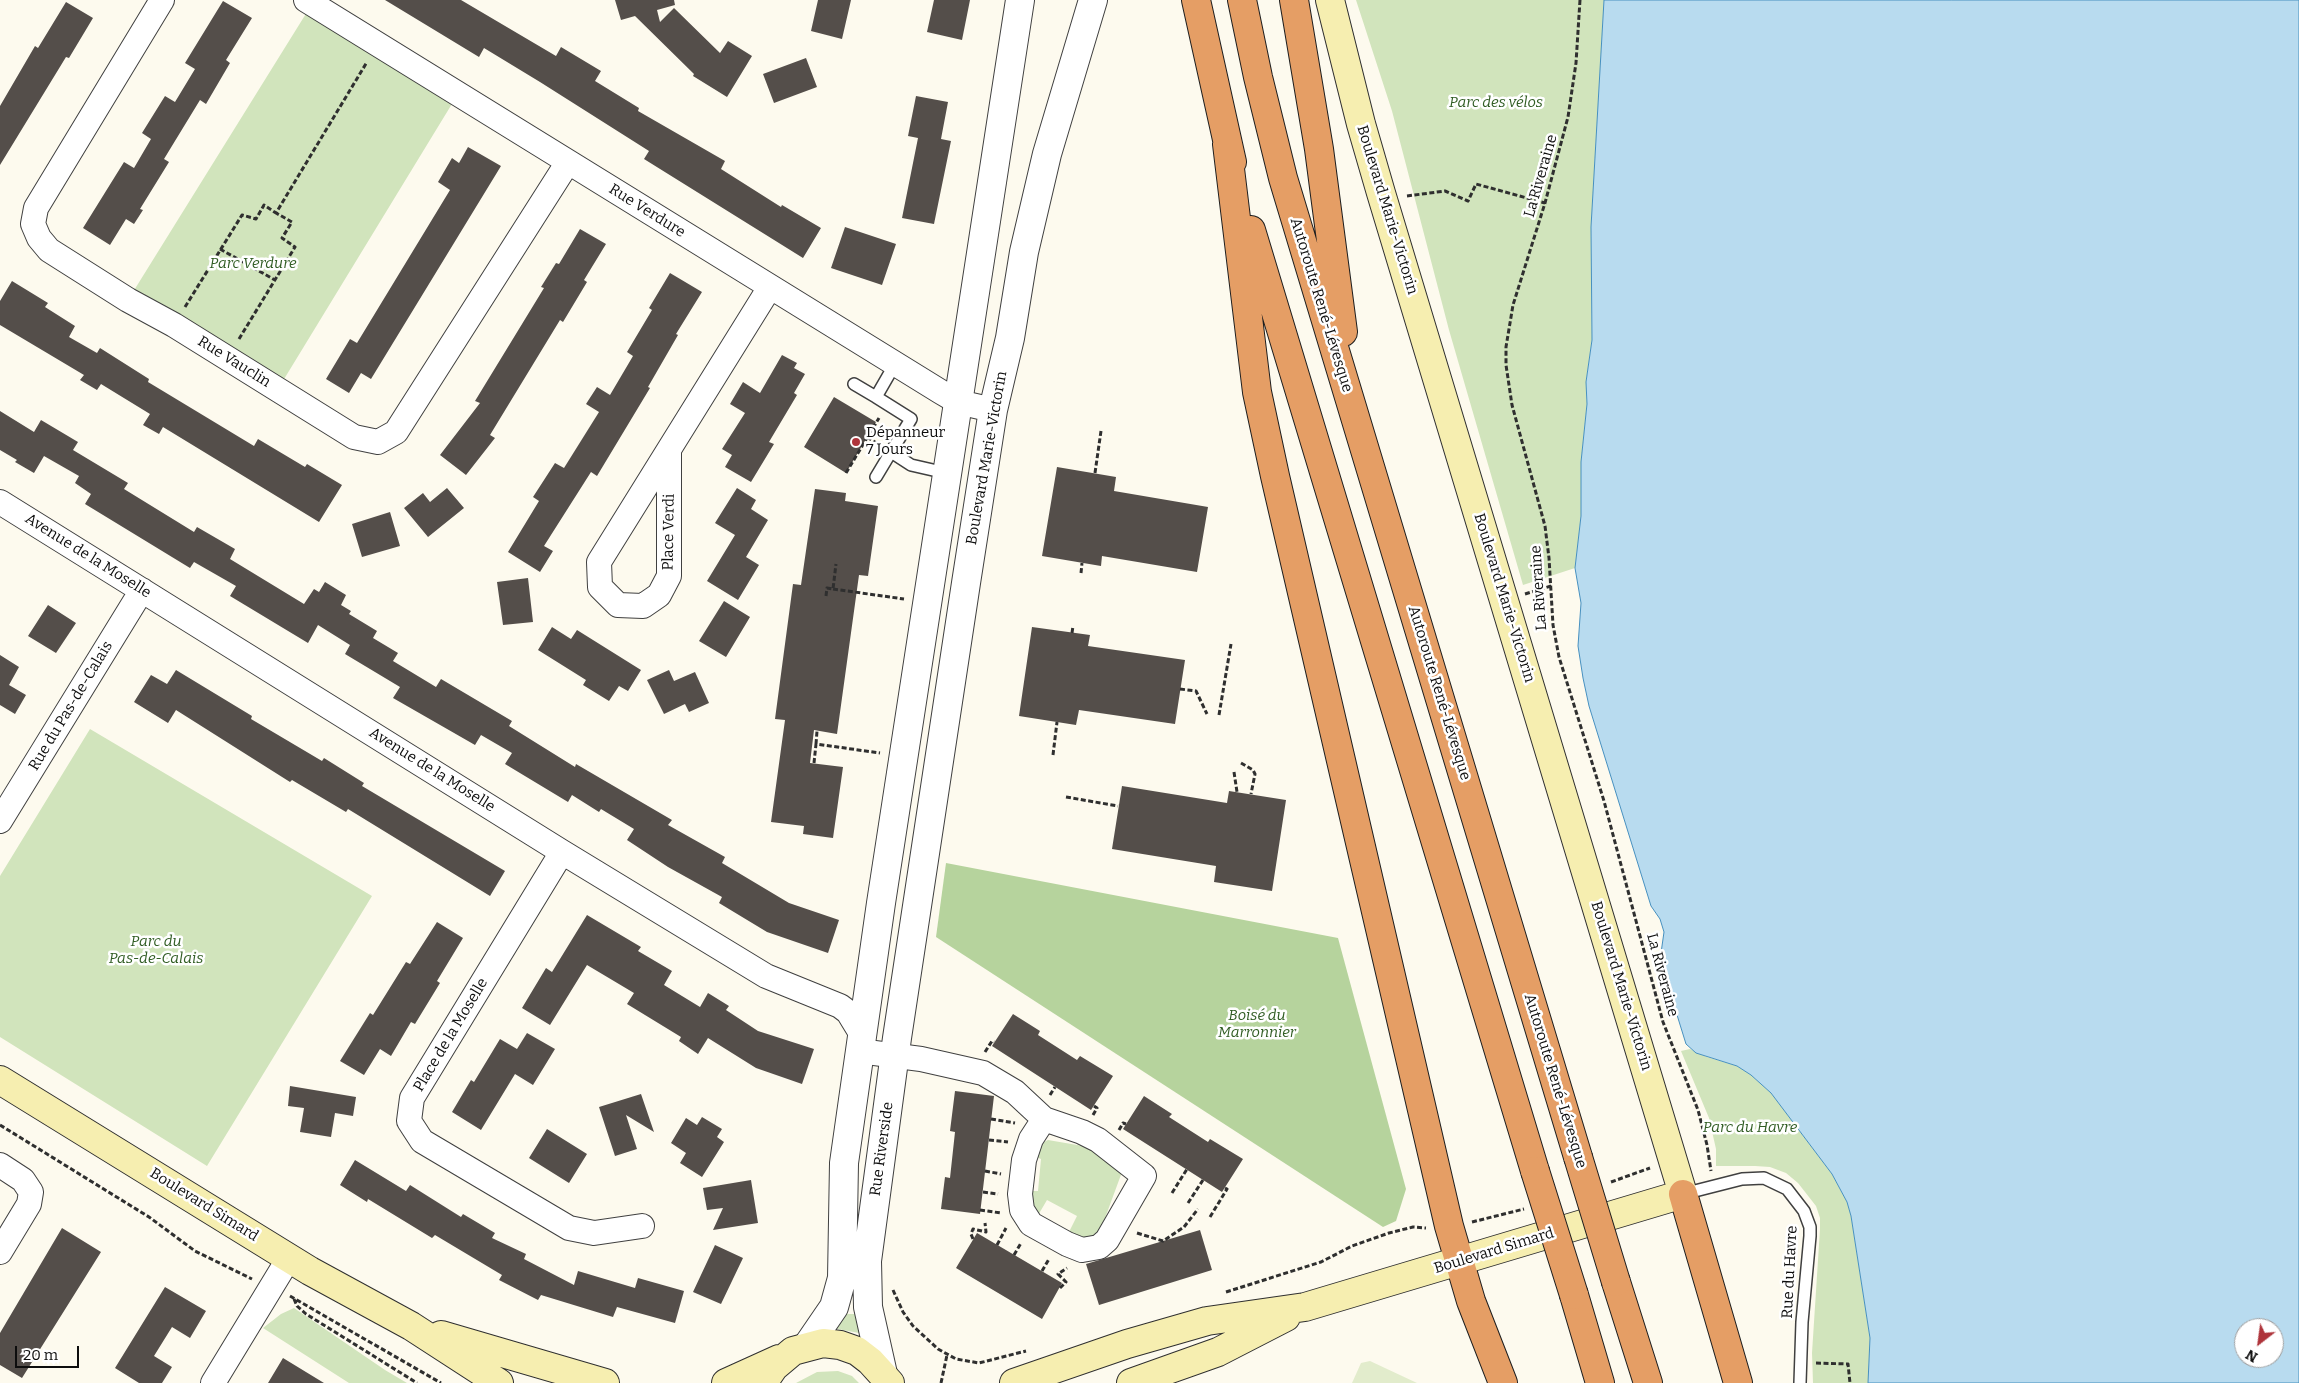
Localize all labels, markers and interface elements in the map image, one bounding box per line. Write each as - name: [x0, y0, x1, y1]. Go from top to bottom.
- park label: Parc des vélos: [1449, 94, 1543, 112]
- street label: Boulevard Marie-Victorin: [1353, 123, 1421, 297]
- street label: La Riveraine: [1521, 132, 1561, 220]
- street label: Rue Verdure: [606, 180, 688, 242]
- street label: Autoroute René-Lévesque: [1286, 216, 1356, 394]
- park label: Parc Verdure: [209, 255, 297, 273]
- street label: Rue Vauclin: [194, 333, 274, 391]
- street label: Boulevard Marie-Victorin: [963, 370, 1011, 546]
- place label: Dépanneur 7 Jours: [866, 424, 945, 459]
- marker: Dépanneur 7 Jours: [850, 436, 862, 448]
- street label: Place Verdi: [659, 493, 679, 571]
- street label: Avenue de la Moselle: [22, 510, 154, 602]
- street label: Boulevard Marie-Victorin: [1470, 511, 1538, 685]
- street label: La Riveraine: [1527, 545, 1551, 631]
- street label: Autoroute René-Lévesque: [1404, 604, 1474, 782]
- street label: Rue du Pas-de-Calais: [25, 638, 117, 774]
- street label: Avenue de la Moselle: [366, 724, 498, 816]
- street label: Boulevard Marie-Victorin: [1587, 899, 1655, 1073]
- street label: La Riveraine: [1642, 931, 1682, 1019]
- park label: Parc du Pas-de-Calais: [109, 933, 203, 968]
- street label: Place de la Moselle: [410, 975, 492, 1095]
- street label: Autoroute René-Lévesque: [1520, 992, 1590, 1170]
- park label: Boisé du Marronnier: [1218, 1007, 1296, 1042]
- street label: Rue Riverside: [866, 1101, 898, 1197]
- park label: Parc du Havre: [1703, 1119, 1797, 1137]
- street label: Boulevard Simard: [147, 1164, 261, 1246]
- street label: Boulevard Simard: [1432, 1224, 1556, 1278]
- street label: Rue du Havre: [1779, 1225, 1801, 1319]
- north arrow: [2234, 1318, 2284, 1368]
- scale bar: [18, 1336, 81, 1368]
- text: N: [2243, 1345, 2261, 1366]
- text: 20 m: [23, 1346, 58, 1364]

